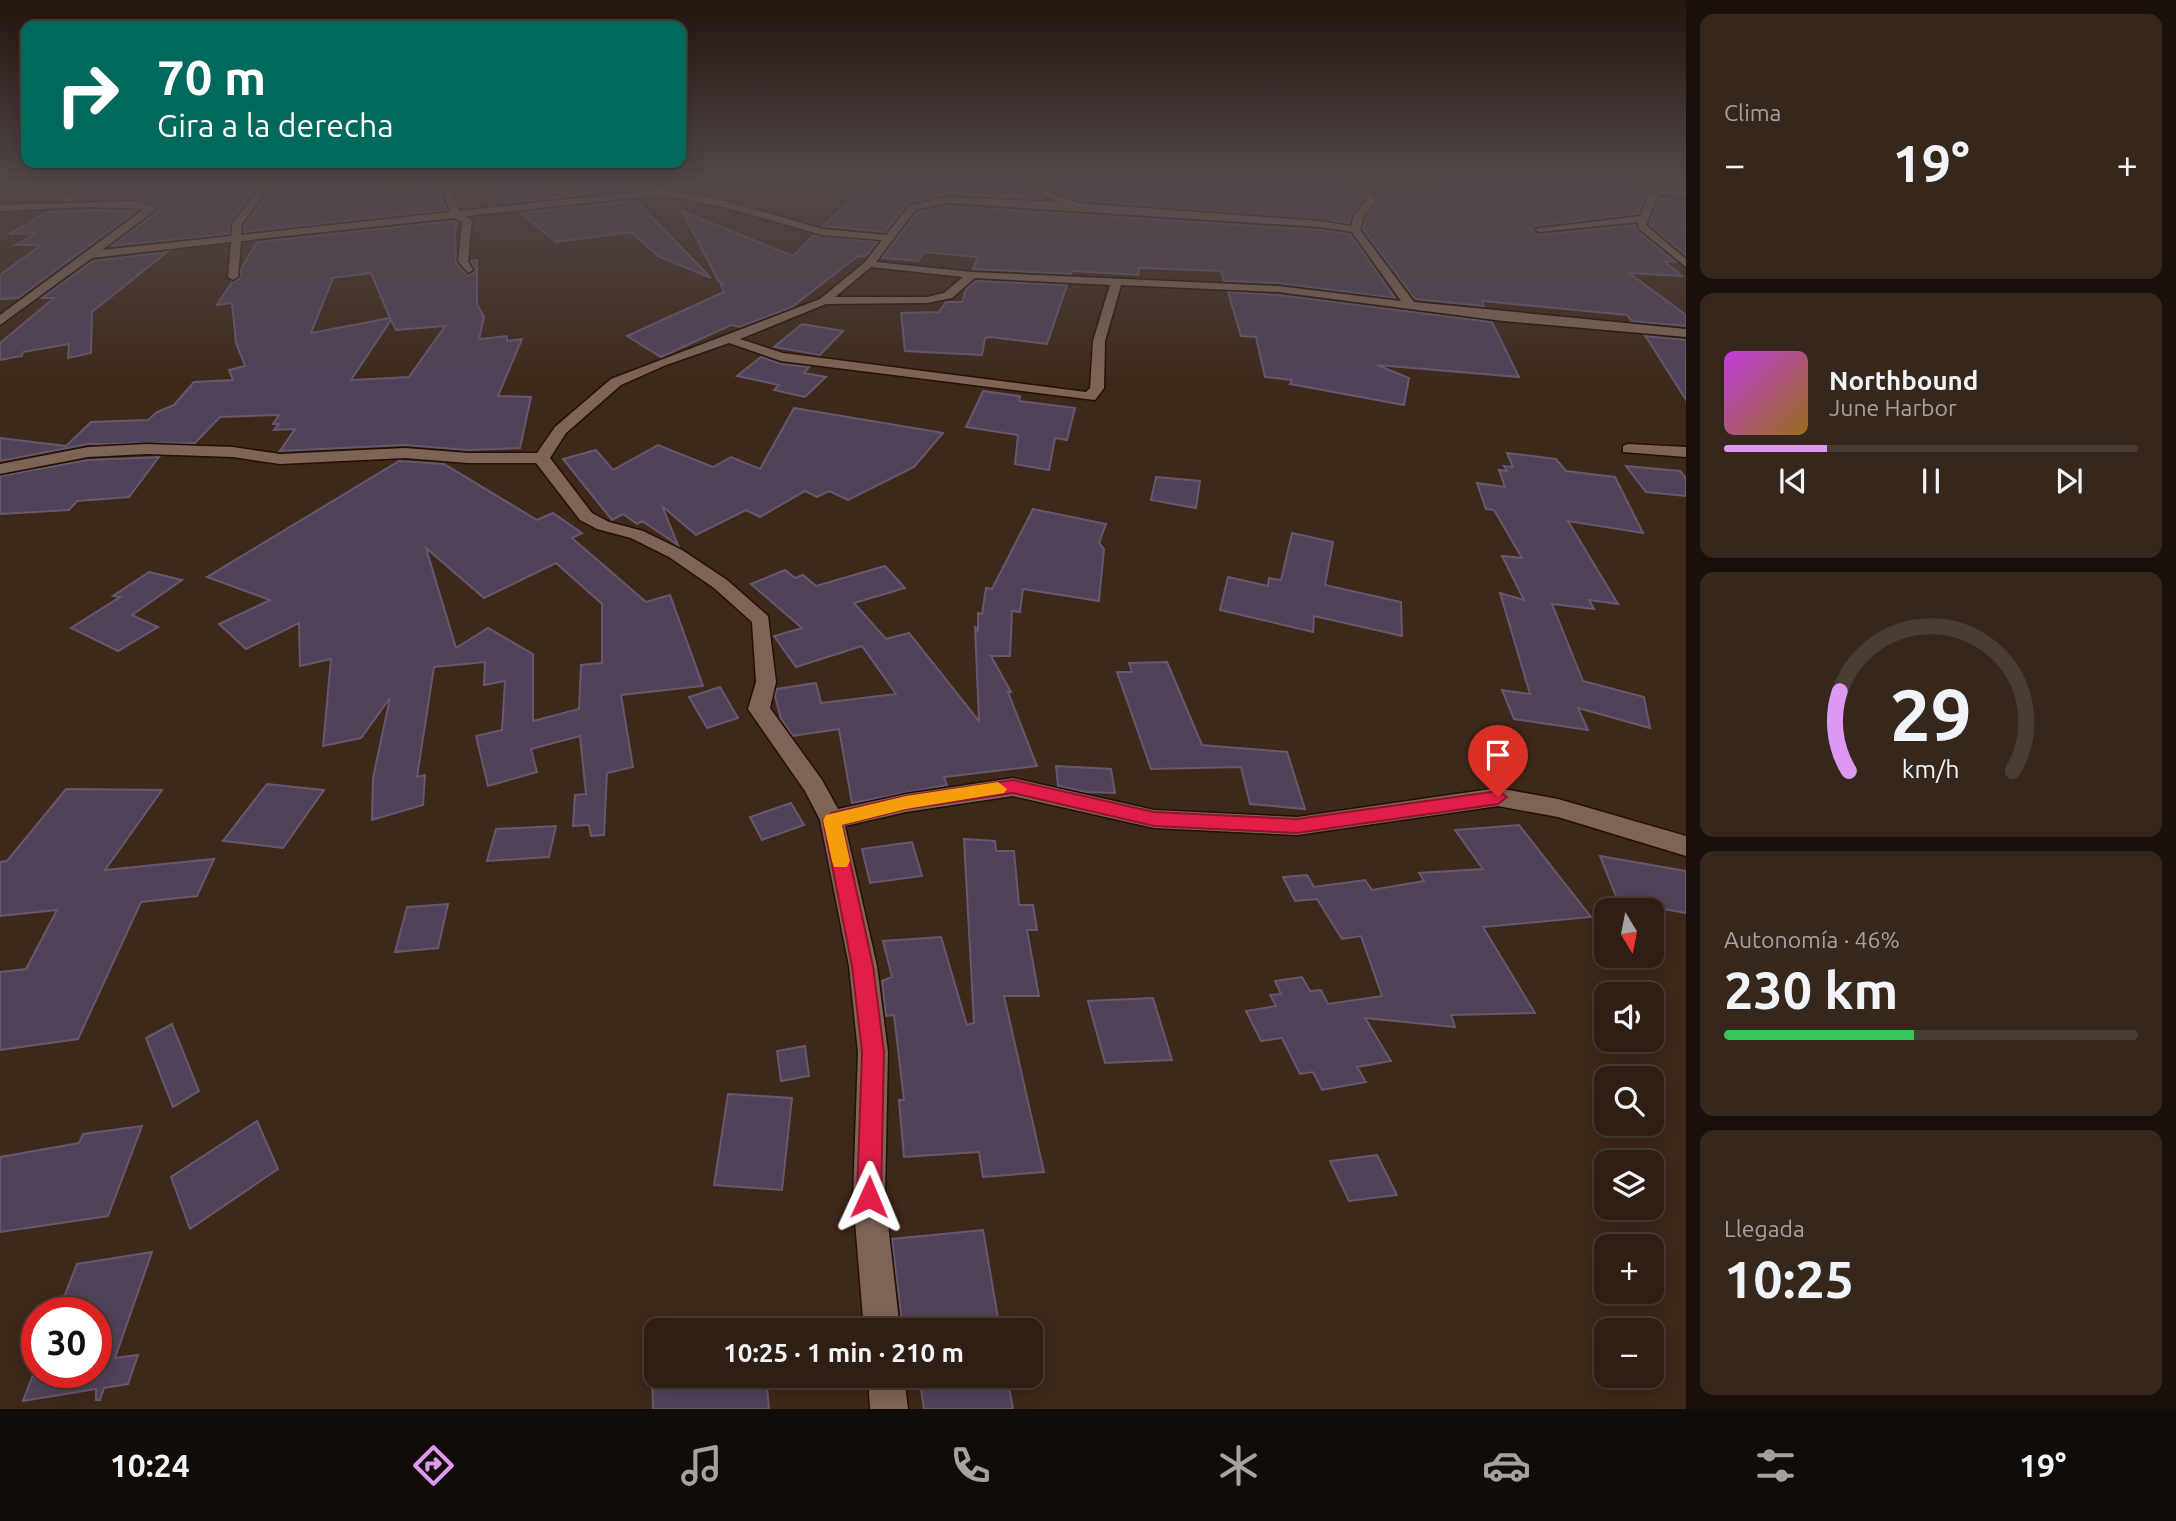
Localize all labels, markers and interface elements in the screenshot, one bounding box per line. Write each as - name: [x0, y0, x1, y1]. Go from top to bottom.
- icon: right: [42, 49, 133, 140]
- text: 70 m: [157, 49, 266, 104]
- text: Clima: [1724, 100, 1781, 125]
- text: Gira a la derecha: [157, 107, 394, 143]
- text: 19°: [1892, 134, 1970, 192]
- text: −: [1724, 143, 1745, 185]
- text: +: [2117, 143, 2138, 185]
- text: Northbound: [1829, 366, 1978, 395]
- text: June Harbor: [1829, 395, 1957, 420]
- icon: previous: [1774, 462, 1812, 500]
- icon: pause: [1912, 462, 1950, 500]
- icon: next: [2050, 462, 2088, 500]
- text: 29: [1890, 673, 1972, 755]
- pin: [1468, 725, 1528, 797]
- icon: arrive: [1479, 736, 1517, 774]
- text: km/h: [1902, 754, 1960, 782]
- north arrow: [1594, 898, 1664, 968]
- map controls: [1594, 898, 1664, 1388]
- text: Autonomía · 46%: [1724, 927, 1900, 952]
- text: 230 km: [1724, 961, 1898, 1019]
- button: sound: [1594, 982, 1664, 1052]
- button: search: [1594, 1066, 1664, 1136]
- button: layers: [1594, 1150, 1664, 1220]
- position arrow: [832, 1160, 906, 1234]
- text: Llegada: [1724, 1216, 1805, 1241]
- button: +: [1594, 1234, 1664, 1304]
- text: 10:25: [1724, 1250, 1854, 1308]
- speed limit sign: 30: [21, 1297, 112, 1388]
- button: −: [1594, 1318, 1664, 1388]
- text: 10:25 · 1 min · 210 m: [723, 1338, 964, 1367]
- icon: directions: [409, 1441, 458, 1490]
- icon: music: [677, 1441, 726, 1490]
- icon: phone: [946, 1441, 995, 1490]
- icon: climate: [1214, 1441, 1263, 1490]
- icon: car: [1482, 1441, 1531, 1490]
- icon: filters: [1751, 1441, 1800, 1490]
- text: 10:24: [110, 1447, 190, 1483]
- text: 19°: [2019, 1447, 2066, 1483]

